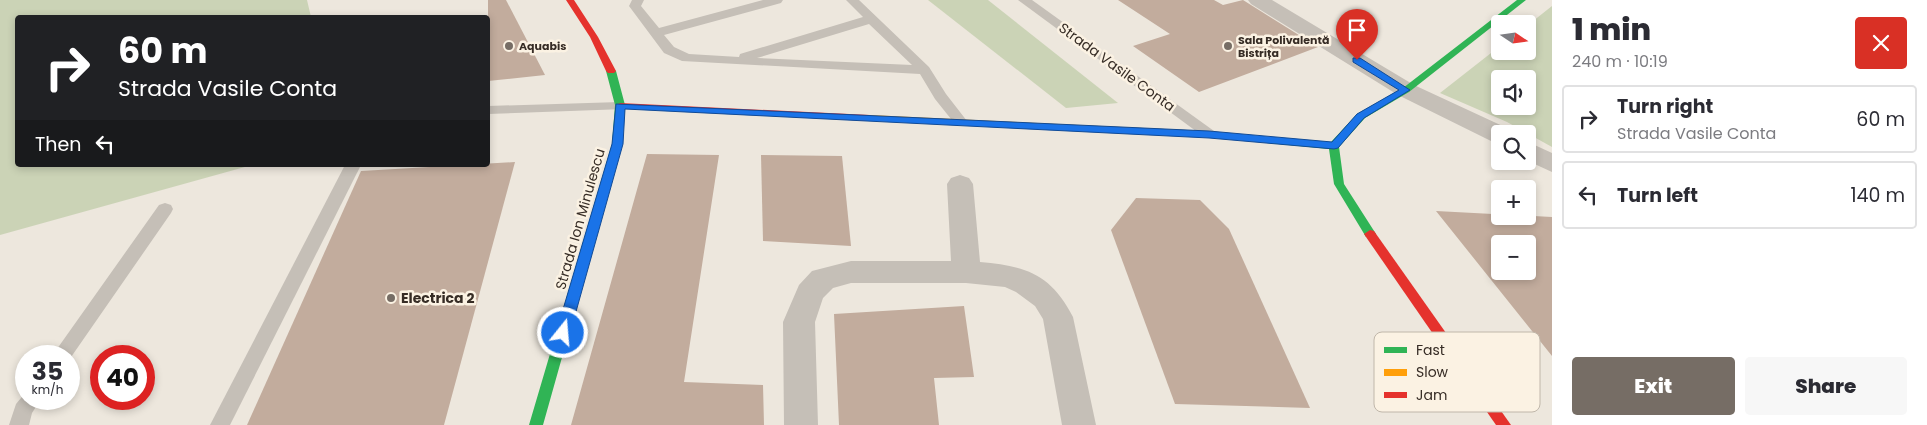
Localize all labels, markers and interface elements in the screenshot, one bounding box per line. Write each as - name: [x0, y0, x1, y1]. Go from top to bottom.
- text: 1 min: [1572, 8, 1651, 51]
- pin: [1336, 9, 1378, 60]
- north arrow: [1491, 15, 1536, 60]
- map controls: [1491, 15, 1536, 280]
- icon: arrive: [1343, 16, 1371, 44]
- button: close: [1855, 17, 1907, 69]
- street label: Strada Vasile Conta: [1055, 18, 1179, 116]
- text: 60 m: [118, 26, 208, 75]
- place label: Sala Polivalentă Bistrița: [1238, 32, 1329, 61]
- icon: right: [35, 35, 100, 100]
- place label: Aquabis: [519, 38, 566, 54]
- marker: Aquabis: [503, 40, 515, 52]
- marker: Sala Polivalentă Bistrița: [1222, 40, 1234, 52]
- text: 240 m · 10:19: [1572, 50, 1668, 73]
- button: sound: [1491, 70, 1536, 115]
- text: Strada Vasile Conta: [118, 73, 337, 104]
- text: Turn right: [1617, 93, 1713, 120]
- icon: right: [1574, 105, 1602, 133]
- text: 60 m: [1856, 106, 1905, 133]
- text: Strada Vasile Conta: [1617, 122, 1776, 145]
- button: search: [1491, 125, 1536, 170]
- icon: left: [91, 130, 119, 158]
- text: Then: [35, 131, 81, 158]
- street label: Strada Ion Minulescu: [550, 146, 610, 292]
- button: +: [1491, 180, 1536, 225]
- icon: left: [1574, 181, 1602, 209]
- text: Turn left: [1617, 182, 1698, 209]
- text: 140 m: [1850, 182, 1905, 209]
- button: −: [1491, 235, 1536, 280]
- place label: Electrica 2: [401, 288, 475, 308]
- marker: Electrica 2: [385, 292, 397, 304]
- position arrow: [536, 306, 588, 358]
- legend: [1374, 332, 1540, 412]
- text: Fast: [1416, 340, 1445, 360]
- speed limit sign: 40: [90, 345, 155, 410]
- text: 35: [32, 354, 63, 389]
- button: Exit: [1572, 357, 1735, 415]
- button: Share: [1745, 357, 1907, 415]
- text: Slow: [1416, 362, 1449, 382]
- text: km/h: [32, 381, 63, 398]
- text: Jam: [1416, 385, 1447, 405]

